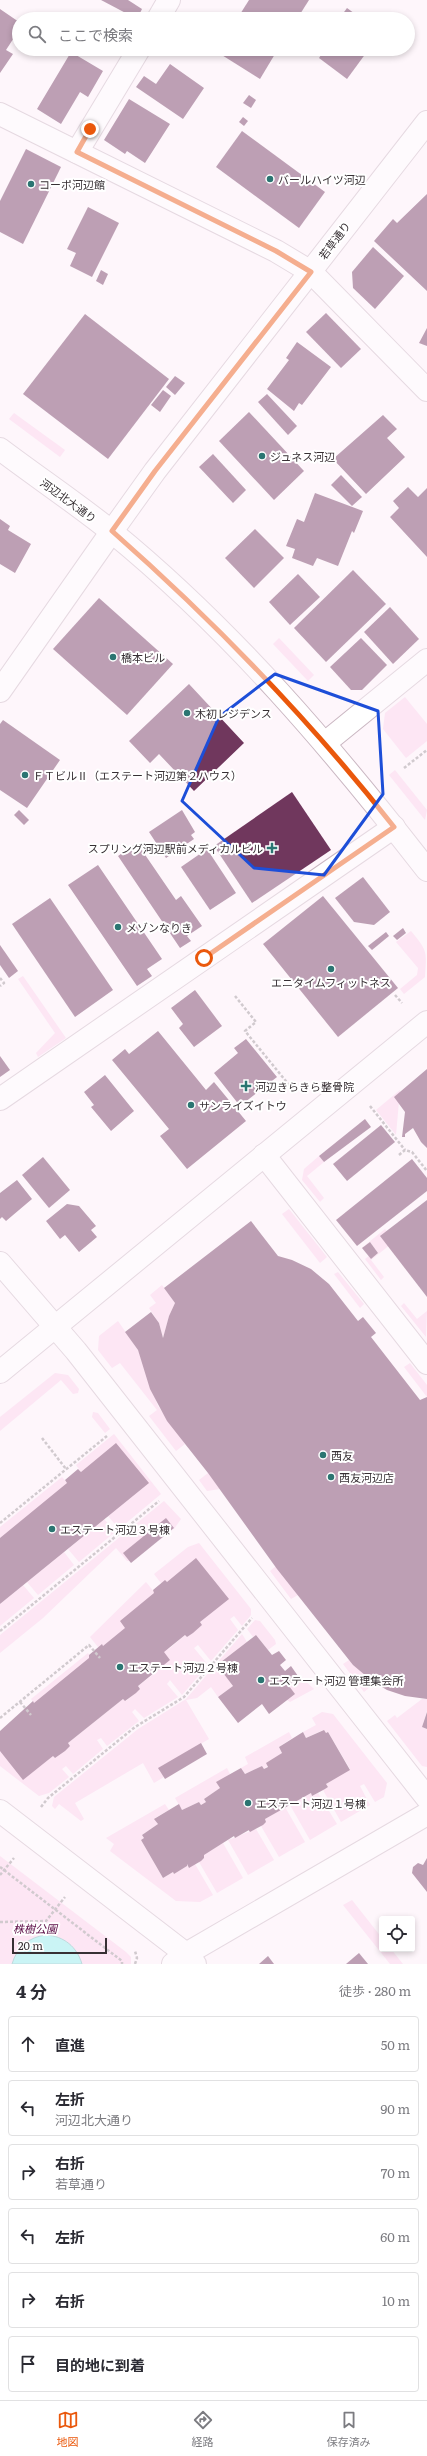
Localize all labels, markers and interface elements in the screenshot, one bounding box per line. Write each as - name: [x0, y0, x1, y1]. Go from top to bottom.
- search box: [12, 12, 415, 56]
- icon: search: [26, 23, 48, 45]
- text: ここで検索: [58, 23, 133, 46]
- route end: [81, 120, 99, 138]
- place label: バールハイツ河辺: [278, 171, 366, 187]
- marker: バールハイツ河辺: [265, 174, 275, 184]
- place label: コーポ河辺館: [39, 176, 105, 192]
- marker: コーポ河辺館: [26, 179, 36, 189]
- street label: 若草通り: [314, 218, 354, 262]
- place label: ジュネス河辺: [270, 448, 335, 464]
- marker: ジュネス河辺: [257, 451, 267, 461]
- street label: 河辺北大通り: [38, 474, 100, 526]
- place label: 橋本ビル: [121, 649, 165, 665]
- marker: 橋本ビル: [108, 652, 118, 662]
- place label: 木初レジデンス: [195, 705, 272, 721]
- marker: 木初レジデンス: [182, 708, 192, 718]
- place label: ＦＴビルⅡ（エステート河辺第２ハウス）: [33, 767, 242, 783]
- marker: ＦＴビルⅡ（エステート河辺第２ハウス）: [20, 770, 30, 780]
- place label: スプリング河辺駅前メディカルビル: [88, 840, 263, 856]
- marker: スプリング河辺駅前メディカルビル: [266, 842, 278, 854]
- place label: メゾンなりき: [126, 919, 192, 935]
- marker: メゾンなりき: [113, 922, 123, 932]
- route start: [195, 949, 213, 967]
- marker: エニタイムフィットネス: [326, 964, 336, 974]
- place label: エニタイムフィットネス: [271, 974, 391, 990]
- place label: 河辺きらきら整骨院: [255, 1078, 354, 1094]
- marker: 河辺きらきら整骨院: [240, 1080, 252, 1092]
- place label: サンライズイトウ: [199, 1097, 287, 1113]
- marker: サンライズイトウ: [186, 1100, 196, 1110]
- place label: 西友: [331, 1447, 353, 1463]
- marker: 西友: [318, 1450, 328, 1460]
- place label: 西友河辺店: [339, 1469, 394, 1485]
- marker: 西友河辺店: [326, 1472, 336, 1482]
- place label: エステート河辺３号棟: [60, 1521, 170, 1537]
- marker: エステート河辺３号棟: [47, 1524, 57, 1534]
- place label: エステート河辺２号棟: [128, 1659, 238, 1675]
- marker: エステート河辺２号棟: [115, 1662, 125, 1672]
- place label: エステート河辺 管理集会所: [269, 1672, 404, 1688]
- marker: エステート河辺 管理集会所: [256, 1675, 266, 1685]
- place label: エステート河辺１号棟: [256, 1795, 366, 1811]
- marker: エステート河辺１号棟: [243, 1798, 253, 1808]
- map controls: [379, 1916, 415, 1952]
- button: locate: [379, 1916, 415, 1952]
- park label: 株樹公園: [13, 1920, 59, 1936]
- scale bar: [12, 1936, 107, 1955]
- text: 20 m: [18, 1937, 43, 1953]
- text: 4 分: [16, 1978, 47, 2003]
- text: 徒歩 · 280 m: [339, 1981, 411, 2000]
- icon: ahead: [17, 2033, 39, 2055]
- text: 直進: [55, 2033, 85, 2056]
- text: 50 m: [381, 2035, 410, 2054]
- text: 左折: [55, 2087, 85, 2110]
- icon: left: [17, 2097, 39, 2119]
- text: 90 m: [380, 2099, 410, 2118]
- text: 河辺北大通り: [55, 2110, 133, 2129]
- text: 右折: [55, 2151, 85, 2174]
- icon: right: [17, 2161, 39, 2183]
- text: 70 m: [381, 2163, 410, 2182]
- text: 若草通り: [55, 2174, 107, 2193]
- icon: left: [17, 2225, 39, 2247]
- text: 左折: [55, 2225, 85, 2248]
- text: 60 m: [380, 2227, 410, 2246]
- icon: right: [17, 2289, 39, 2311]
- text: 右折: [55, 2289, 85, 2312]
- text: 10 m: [382, 2291, 410, 2310]
- icon: arrive: [17, 2353, 39, 2375]
- text: 目的地に到着: [55, 2353, 145, 2376]
- tab: 地図: [57, 2409, 79, 2449]
- tab: 経路: [192, 2409, 214, 2449]
- tab: 保存済み: [327, 2409, 371, 2449]

